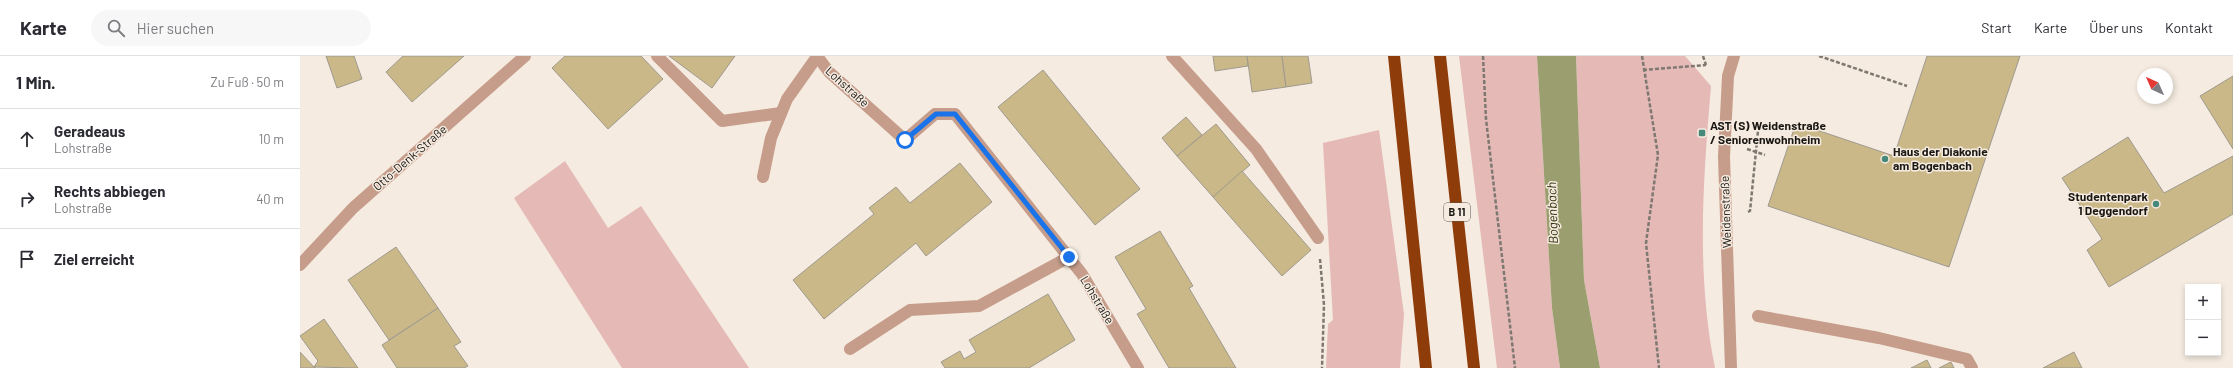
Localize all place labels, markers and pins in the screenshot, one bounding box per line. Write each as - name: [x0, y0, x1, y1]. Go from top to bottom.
- place label: AST (S) Weidenstraße / Seniorenwohnheim: [1710, 118, 1826, 146]
- marker: AST (S) Weidenstraße / Seniorenwohnheim: [1697, 128, 1707, 138]
- place label: Haus der Diakonie am Bogenbach: [1893, 144, 1988, 172]
- marker: Haus der Diakonie am Bogenbach: [1880, 154, 1890, 164]
- place label: Studentenpark 1 Deggendorf: [2068, 189, 2149, 217]
- marker: Studentenpark 1 Deggendorf: [2151, 199, 2161, 209]

